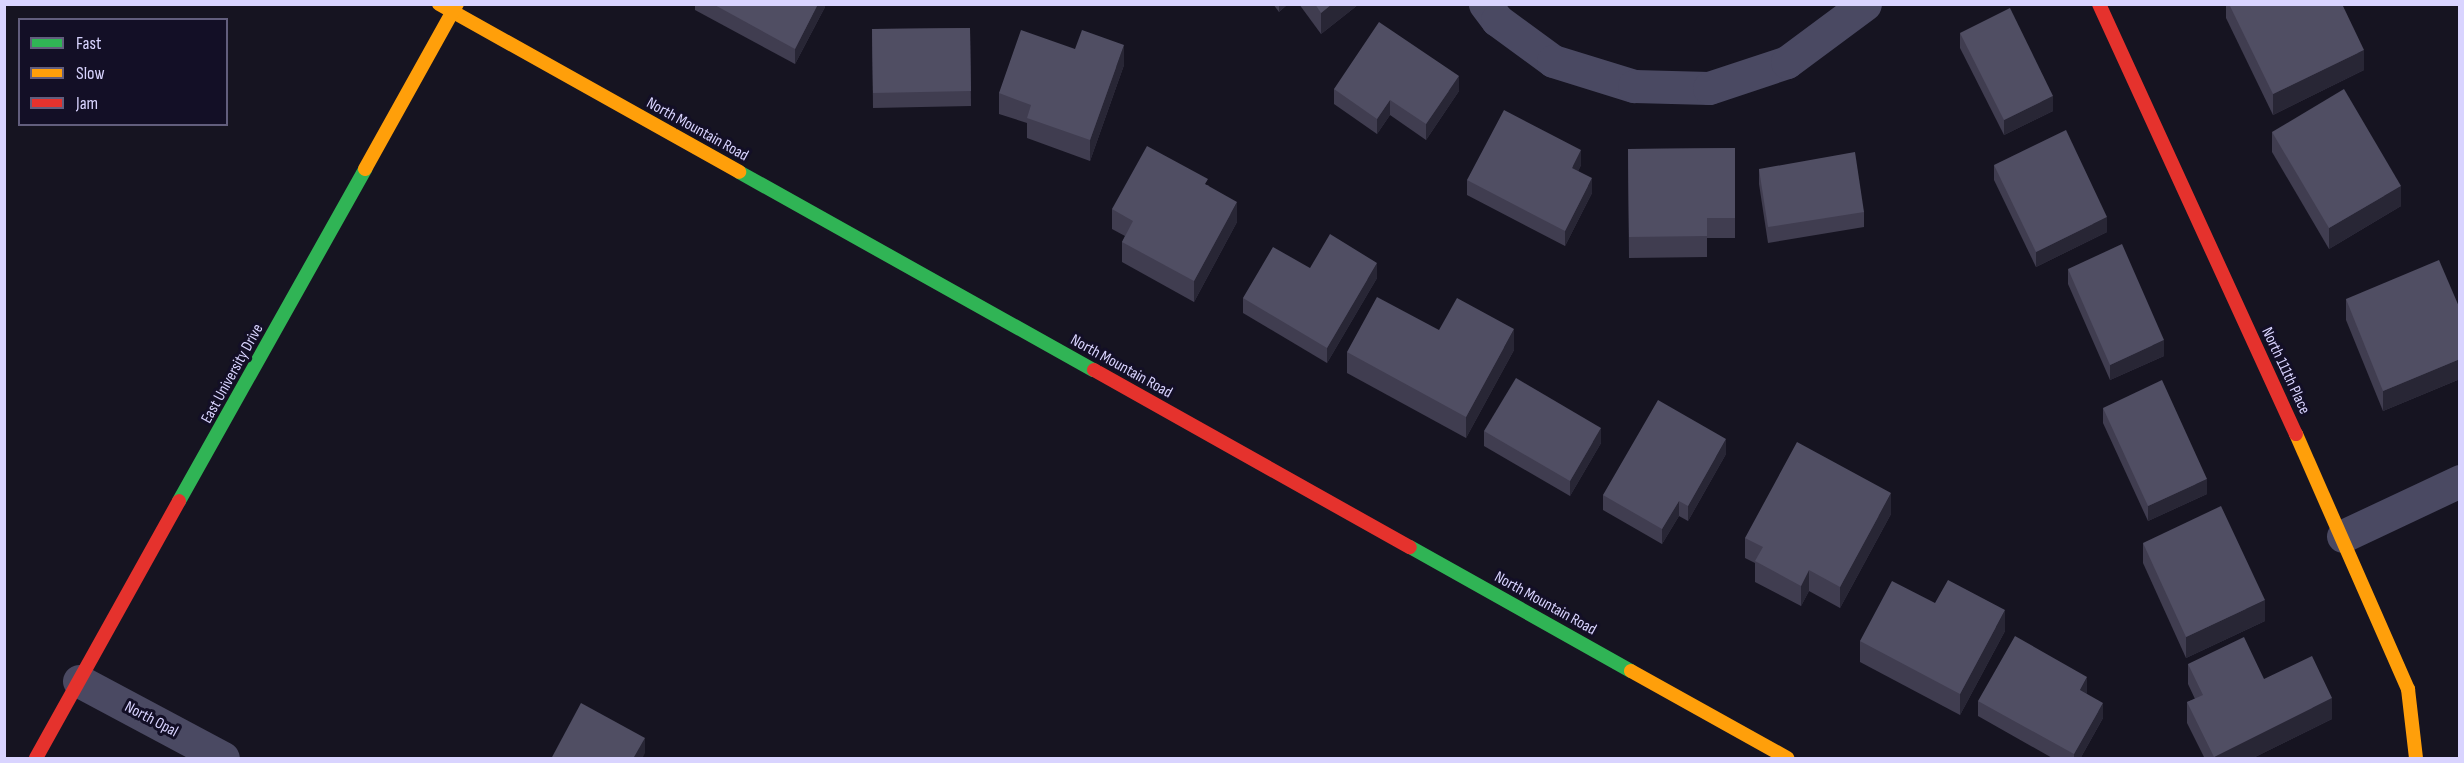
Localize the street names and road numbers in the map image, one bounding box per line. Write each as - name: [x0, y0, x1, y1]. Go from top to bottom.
- street label: North Mountain Road: [643, 94, 751, 166]
- street label: East University Drive: [198, 321, 268, 427]
- street label: North 111th Place: [2257, 325, 2313, 417]
- street label: North Mountain Road: [1067, 331, 1175, 403]
- street label: North Mountain Road: [1491, 568, 1599, 640]
- street label: North Opal: [121, 698, 181, 742]

